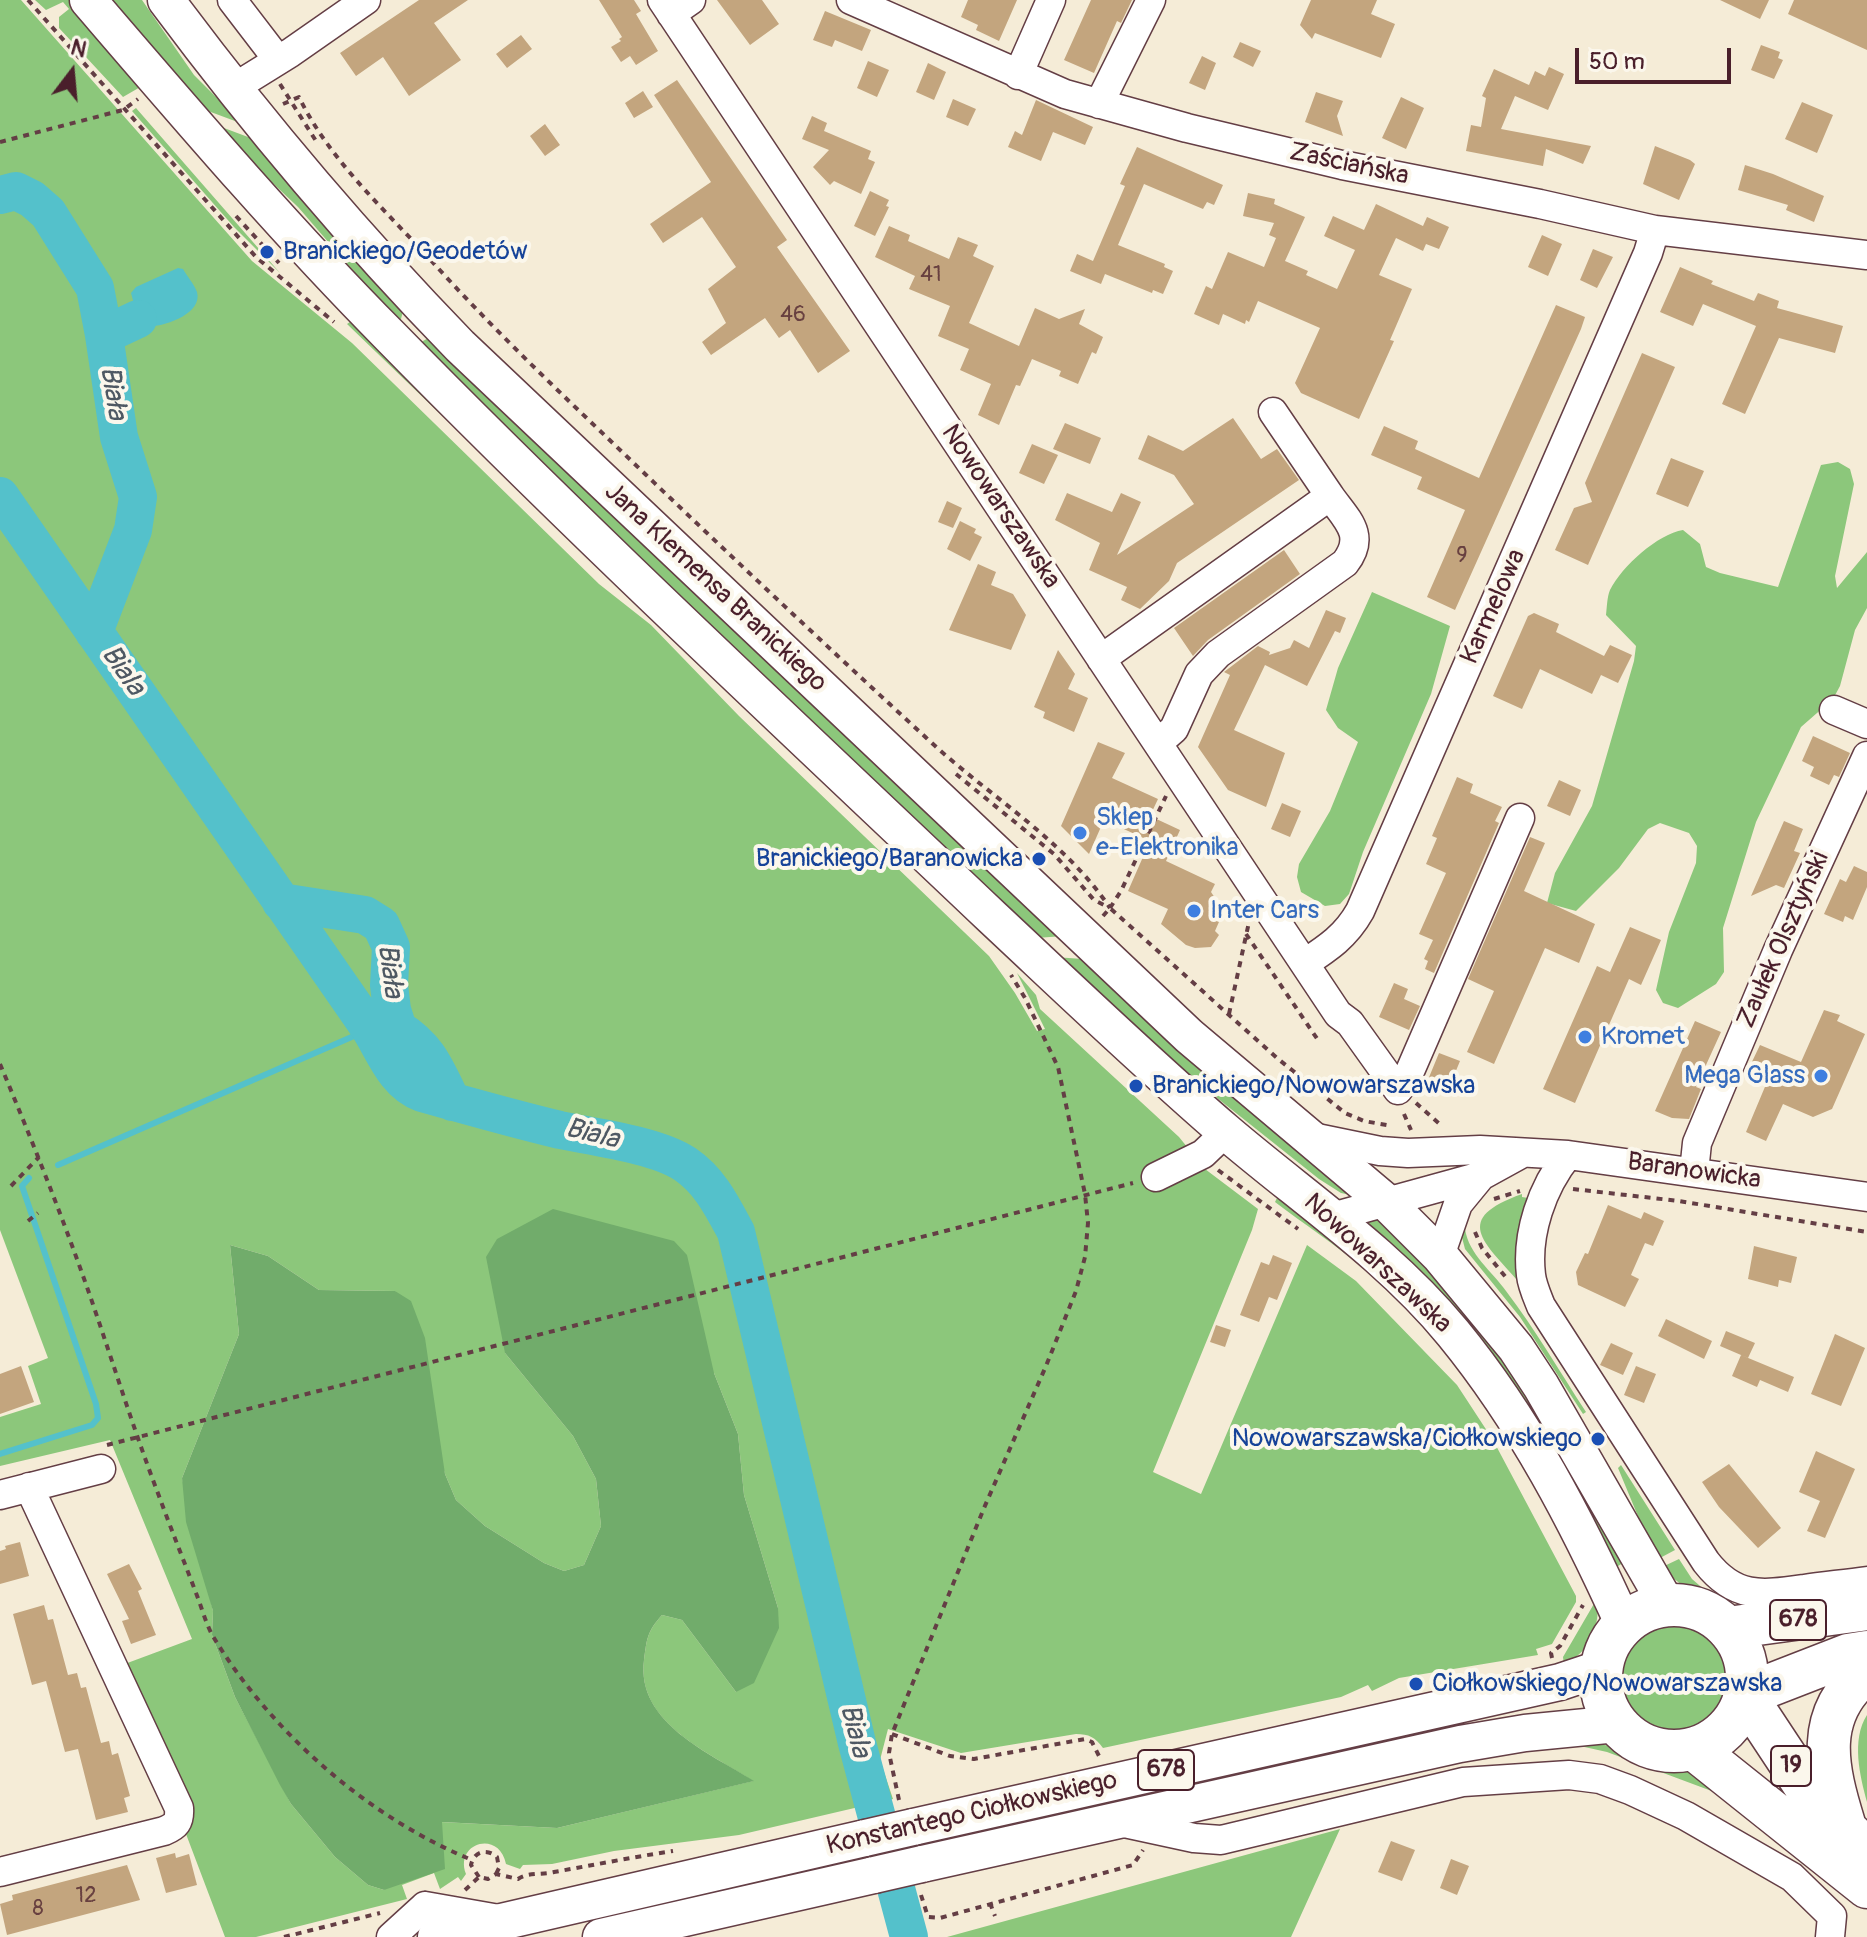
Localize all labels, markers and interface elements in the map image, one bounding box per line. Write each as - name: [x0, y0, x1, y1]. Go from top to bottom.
- north arrow: [32, 32, 112, 112]
- scale bar: [1579, 32, 1735, 82]
- text: N: [68, 33, 90, 64]
- text: 50 m: [1589, 47, 1645, 76]
- street label: Zaściańska: [1287, 137, 1411, 193]
- place label: Branickiego/Geodetów: [283, 236, 528, 268]
- marker: Branickiego/Geodetów: [258, 243, 276, 261]
- house number: 41: [920, 262, 942, 288]
- house number: 46: [780, 302, 806, 328]
- water label: Biała: [91, 364, 133, 422]
- street label: Nowowarszawska: [934, 419, 1066, 595]
- street label: Jana Klemensa Branickiego: [597, 477, 833, 699]
- house number: 9: [1456, 543, 1468, 569]
- street label: Karmelowa: [1455, 545, 1533, 669]
- water label: Biala: [93, 639, 151, 703]
- place label: Sklep e-Elektronika: [1096, 802, 1238, 864]
- marker: Sklep e-Elektronika: [1071, 824, 1089, 842]
- place label: Branickiego/Baranowicka: [756, 843, 1023, 875]
- street label: Zaułek Olsztyński: [1731, 847, 1837, 1033]
- marker: Branickiego/Baranowicka: [1030, 850, 1048, 868]
- place label: Inter Cars: [1210, 895, 1319, 927]
- marker: Inter Cars: [1185, 902, 1203, 920]
- water label: Biała: [369, 942, 409, 1000]
- place label: Kromet: [1601, 1021, 1685, 1053]
- marker: Kromet: [1576, 1028, 1594, 1046]
- place label: Mega Glass: [1684, 1060, 1805, 1092]
- marker: Mega Glass: [1812, 1067, 1830, 1085]
- place label: Branickiego/Nowowarszawska: [1152, 1070, 1475, 1102]
- marker: Branickiego/Nowowarszawska: [1127, 1077, 1145, 1095]
- water label: Biala: [562, 1112, 622, 1158]
- street label: Baranowicka: [1625, 1147, 1763, 1197]
- street label: Nowowarszawska: [1297, 1188, 1457, 1340]
- place label: Nowowarszawska/Ciołkowskiego: [1232, 1423, 1582, 1455]
- marker: Nowowarszawska/Ciołkowskiego: [1589, 1430, 1607, 1448]
- road number: 678: [1770, 1600, 1826, 1640]
- place label: Ciołkowskiego/Nowowarszawska: [1432, 1668, 1782, 1700]
- marker: Ciołkowskiego/Nowowarszawska: [1407, 1675, 1425, 1693]
- water label: Biala: [831, 1701, 877, 1761]
- road number: 19: [1771, 1746, 1811, 1786]
- road number: 678: [1138, 1750, 1194, 1790]
- street label: Konstantego Ciołkowskiego: [824, 1765, 1120, 1863]
- house number: 12: [76, 1883, 96, 1909]
- house number: 8: [32, 1896, 44, 1922]

